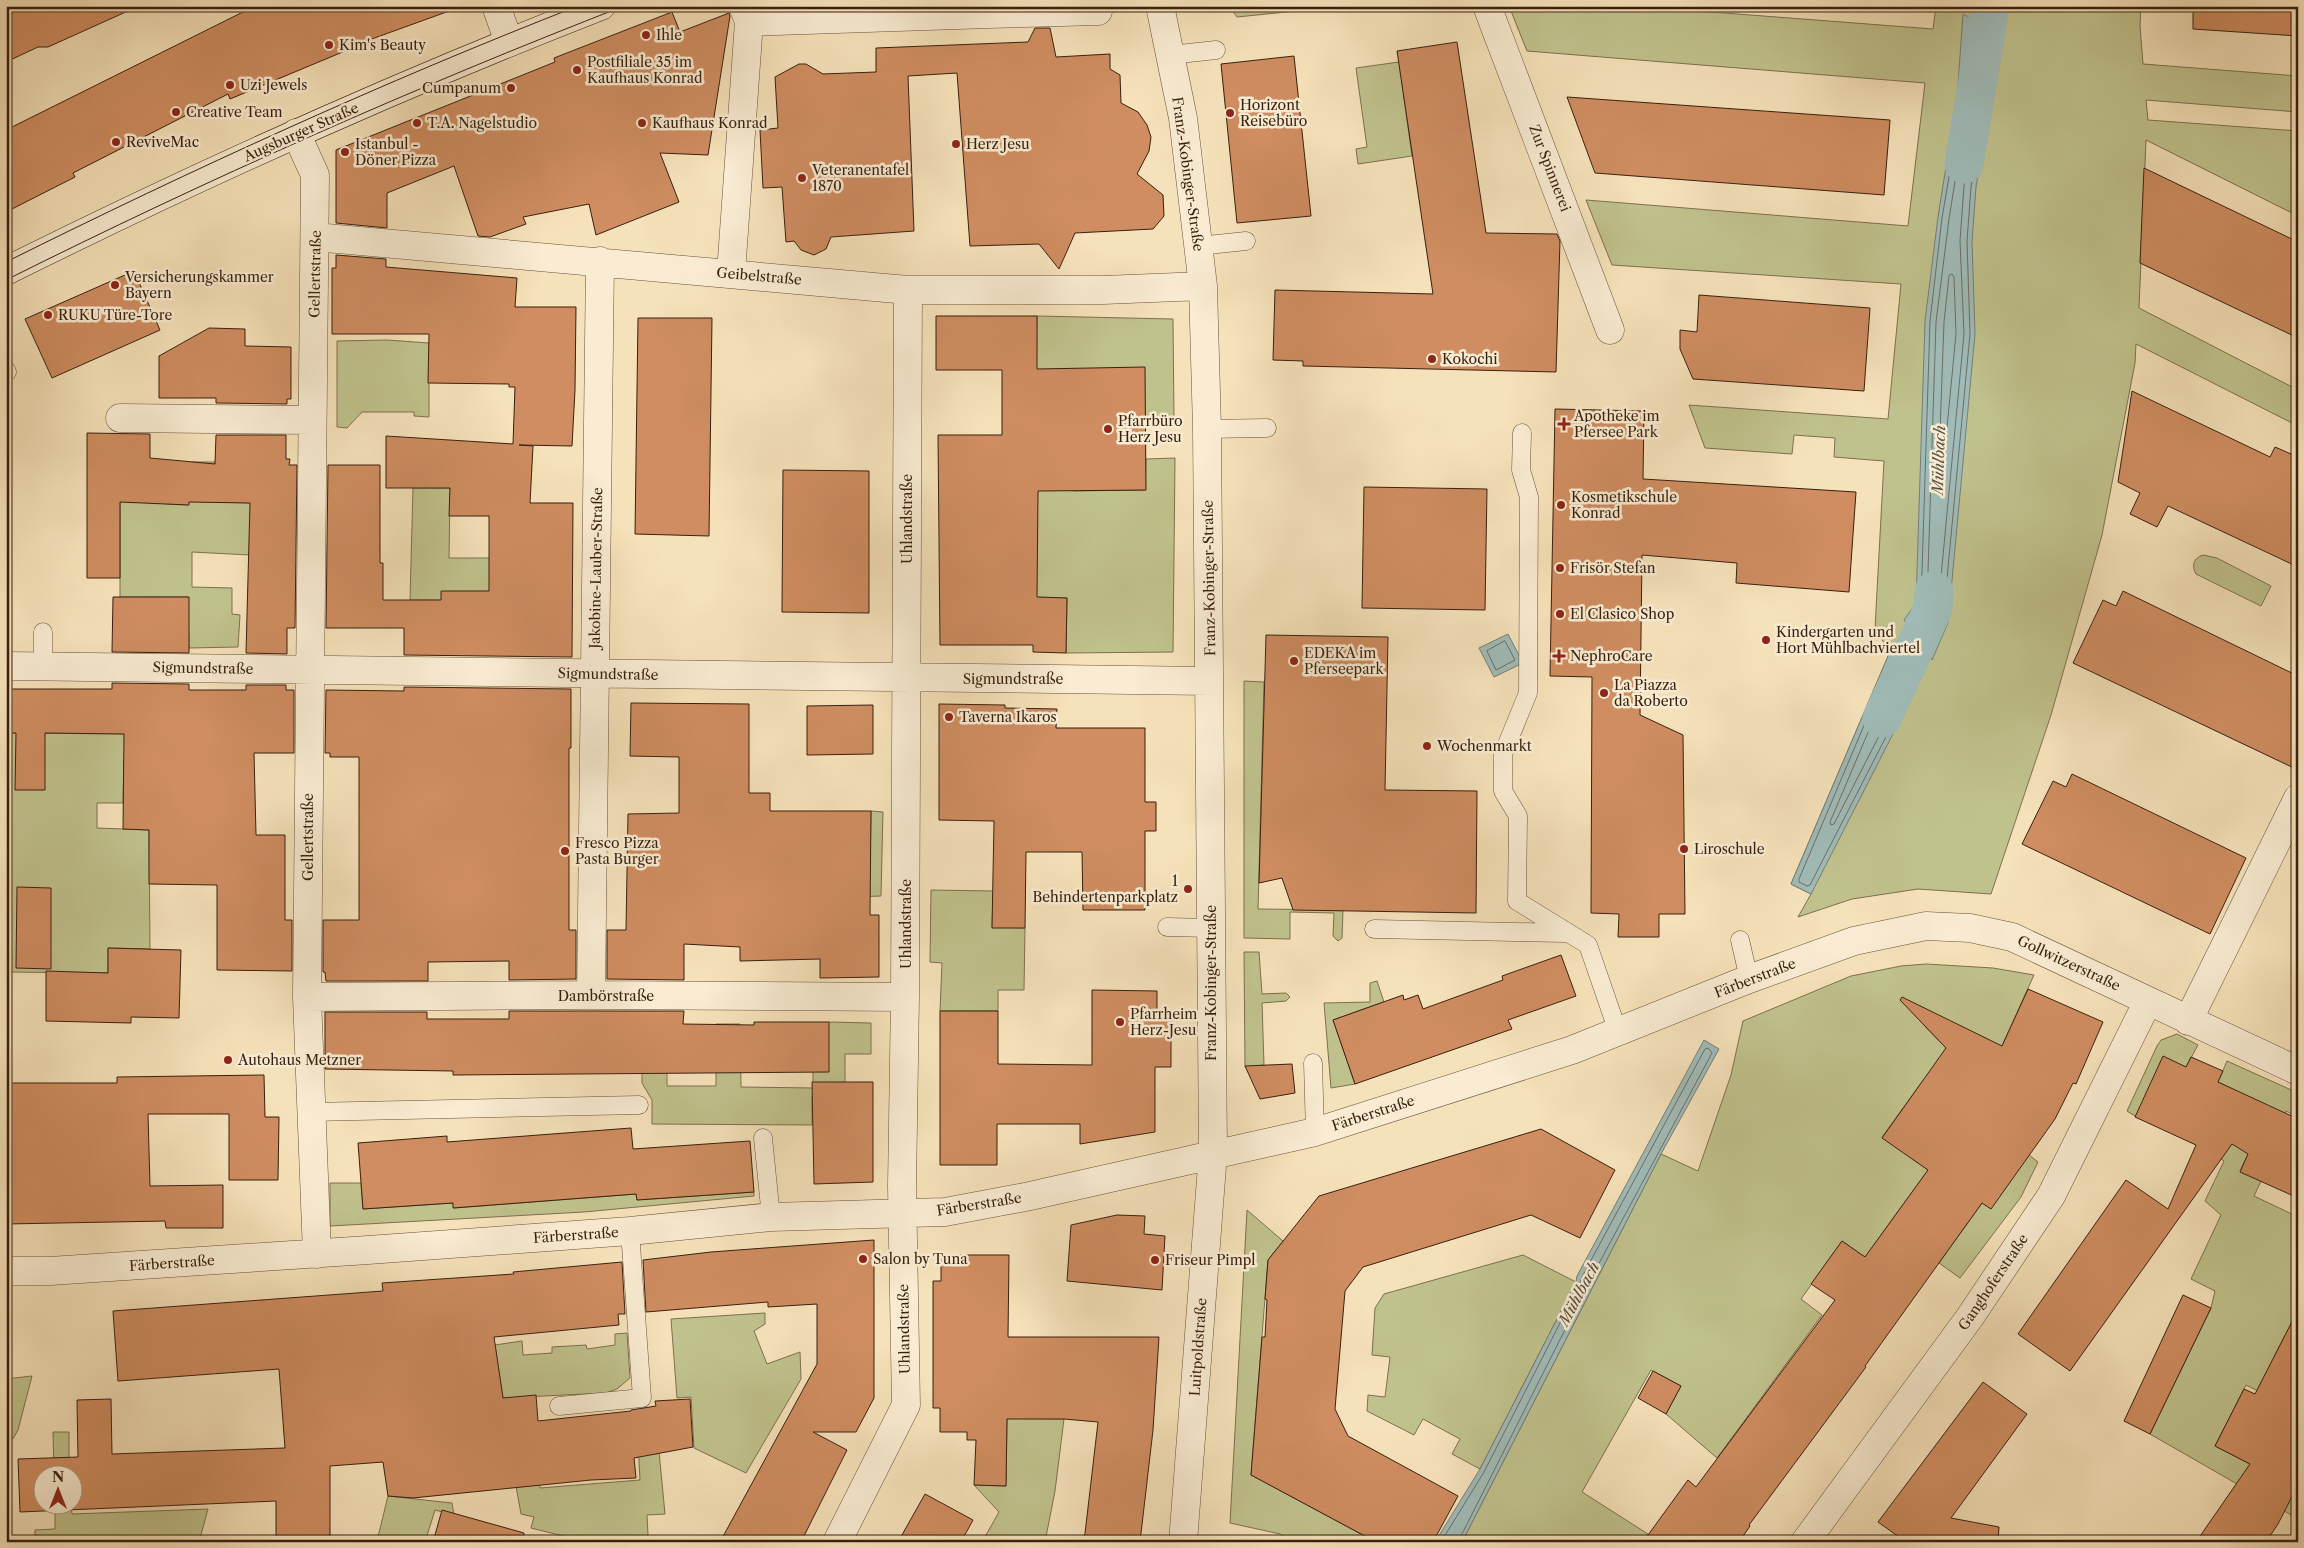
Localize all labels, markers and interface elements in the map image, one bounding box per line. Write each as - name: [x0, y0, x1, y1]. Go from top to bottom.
- place label: Ihle: [656, 26, 682, 44]
- marker: Ihle: [640, 29, 652, 41]
- place label: Kim's Beauty: [339, 36, 426, 54]
- marker: Kim's Beauty: [323, 39, 335, 51]
- place label: Postfiliale 35 im Kaufhaus Konrad: [587, 53, 703, 87]
- marker: Postfiliale 35 im Kaufhaus Konrad: [571, 64, 583, 76]
- place label: Uzi Jewels: [240, 76, 307, 94]
- marker: Uzi Jewels: [224, 79, 236, 91]
- place label: Cumpanum: [422, 79, 501, 97]
- marker: Cumpanum: [505, 82, 517, 94]
- street label: Franz-Kobinger-Straße: [1168, 95, 1208, 253]
- place label: Horizont Reisebüro: [1240, 96, 1307, 130]
- street label: Augsburger Straße: [240, 99, 361, 166]
- place label: Creative Team: [186, 103, 283, 121]
- marker: Creative Team: [170, 106, 182, 118]
- marker: Horizont Reisebüro: [1224, 107, 1236, 119]
- place label: T.A. Nagelstudio: [427, 114, 537, 132]
- place label: Kaufhaus Konrad: [652, 114, 768, 132]
- marker: T.A. Nagelstudio: [411, 117, 423, 129]
- marker: Kaufhaus Konrad: [636, 117, 648, 129]
- street label: Zur Spinnerei: [1525, 122, 1575, 214]
- place label: ReviveMac: [126, 133, 199, 151]
- place label: Istanbul - Döner Pizza: [355, 135, 437, 169]
- place label: Herz Jesu: [966, 135, 1030, 153]
- marker: ReviveMac: [110, 136, 122, 148]
- marker: Herz Jesu: [950, 138, 962, 150]
- marker: Istanbul - Döner Pizza: [339, 146, 351, 158]
- place label: Veteranentafel 1870: [811, 161, 909, 195]
- marker: Veteranentafel 1870: [796, 172, 808, 184]
- street label: Gellertstraße: [305, 230, 325, 318]
- street label: Geibelstraße: [716, 263, 803, 289]
- place label: Versicherungskammer Bayern: [124, 268, 274, 302]
- marker: Versicherungskammer Bayern: [109, 279, 121, 291]
- place label: RUKU Türe-Tore: [58, 306, 173, 324]
- marker: RUKU Türe-Tore: [42, 309, 54, 321]
- place label: Kokochi: [1442, 350, 1498, 368]
- marker: Kokochi: [1426, 353, 1438, 365]
- place label: Apotheke im Pfersee Park: [1573, 407, 1660, 441]
- place label: Pfarrbüro Herz Jesu: [1118, 412, 1183, 446]
- marker: Apotheke im Pfersee Park: [1558, 418, 1570, 430]
- marker: Pfarrbüro Herz Jesu: [1102, 423, 1114, 435]
- water label: Mühlbach: [1928, 425, 1949, 497]
- street label: Uhlandstraße: [898, 474, 916, 564]
- street label: Jakobine-Lauber-Straße: [586, 487, 606, 651]
- place label: Kosmetikschule Konrad: [1571, 488, 1677, 522]
- marker: Kosmetikschule Konrad: [1555, 499, 1567, 511]
- street label: Franz-Kobinger-Straße: [1199, 500, 1219, 656]
- place label: Frisör Stefan: [1570, 559, 1656, 577]
- marker: Frisör Stefan: [1554, 562, 1566, 574]
- place label: El Clasico Shop: [1570, 605, 1674, 623]
- marker: El Clasico Shop: [1554, 608, 1566, 620]
- place label: Kindergarten und Hort Mühlbachviertel: [1776, 623, 1920, 657]
- marker: Kindergarten und Hort Mühlbachviertel: [1760, 634, 1772, 646]
- place label: EDEKA im Pferseepark: [1304, 644, 1384, 678]
- place label: NephroCare: [1570, 647, 1653, 665]
- marker: NephroCare: [1552, 649, 1566, 663]
- marker: EDEKA im Pferseepark: [1288, 655, 1300, 667]
- street label: Sigmundstraße: [152, 658, 254, 678]
- street label: Sigmundstraße: [557, 664, 659, 684]
- street label: Sigmundstraße: [963, 670, 1064, 688]
- place label: La Piazza da Roberto: [1614, 676, 1688, 710]
- marker: La Piazza da Roberto: [1598, 687, 1610, 699]
- place label: Taverna Ikaros: [959, 708, 1057, 726]
- marker: Taverna Ikaros: [943, 711, 955, 723]
- place label: Wochenmarkt: [1436, 737, 1532, 755]
- marker: Wochenmarkt: [1421, 740, 1433, 752]
- street label: Gellertstraße: [299, 793, 317, 881]
- place label: Fresco Pizza Pasta Burger: [575, 834, 659, 868]
- place label: Liroschule: [1694, 840, 1765, 858]
- marker: Liroschule: [1678, 843, 1690, 855]
- marker: Fresco Pizza Pasta Burger: [559, 845, 571, 857]
- place label: 1 Behindertenparkplatz: [1032, 872, 1178, 906]
- street label: Uhlandstraße: [897, 879, 915, 969]
- marker: 1 Behindertenparkplatz: [1182, 883, 1194, 895]
- street label: Franz-Kobinger-Straße: [1202, 905, 1220, 1061]
- street label: Gollwitzerstraße: [2015, 931, 2123, 995]
- street label: Färberstraße: [1712, 954, 1798, 1002]
- street label: Dambörstraße: [558, 987, 654, 1005]
- place label: Pfarrheim Herz-Jesu: [1130, 1005, 1197, 1039]
- marker: Pfarrheim Herz-Jesu: [1114, 1016, 1126, 1028]
- place label: Autohaus Metzner: [237, 1051, 361, 1069]
- marker: Autohaus Metzner: [222, 1054, 234, 1066]
- street label: Färberstraße: [1329, 1091, 1417, 1135]
- street label: Färberstraße: [935, 1188, 1023, 1220]
- street label: Färberstraße: [533, 1223, 620, 1247]
- street label: Ganghoferstraße: [1954, 1230, 2032, 1334]
- place label: Salon by Tuna: [873, 1250, 968, 1268]
- street label: Färberstraße: [129, 1251, 216, 1275]
- place label: Friseur Pimpl: [1165, 1251, 1255, 1269]
- marker: Salon by Tuna: [857, 1253, 869, 1265]
- marker: Friseur Pimpl: [1149, 1254, 1161, 1266]
- water label: Mühlbach: [1553, 1259, 1603, 1331]
- street label: Uhlandstraße: [894, 1284, 914, 1374]
- street label: Luitpoldstraße: [1186, 1297, 1210, 1397]
- north arrow: [32, 1466, 82, 1516]
- text: N: [52, 1468, 64, 1486]

